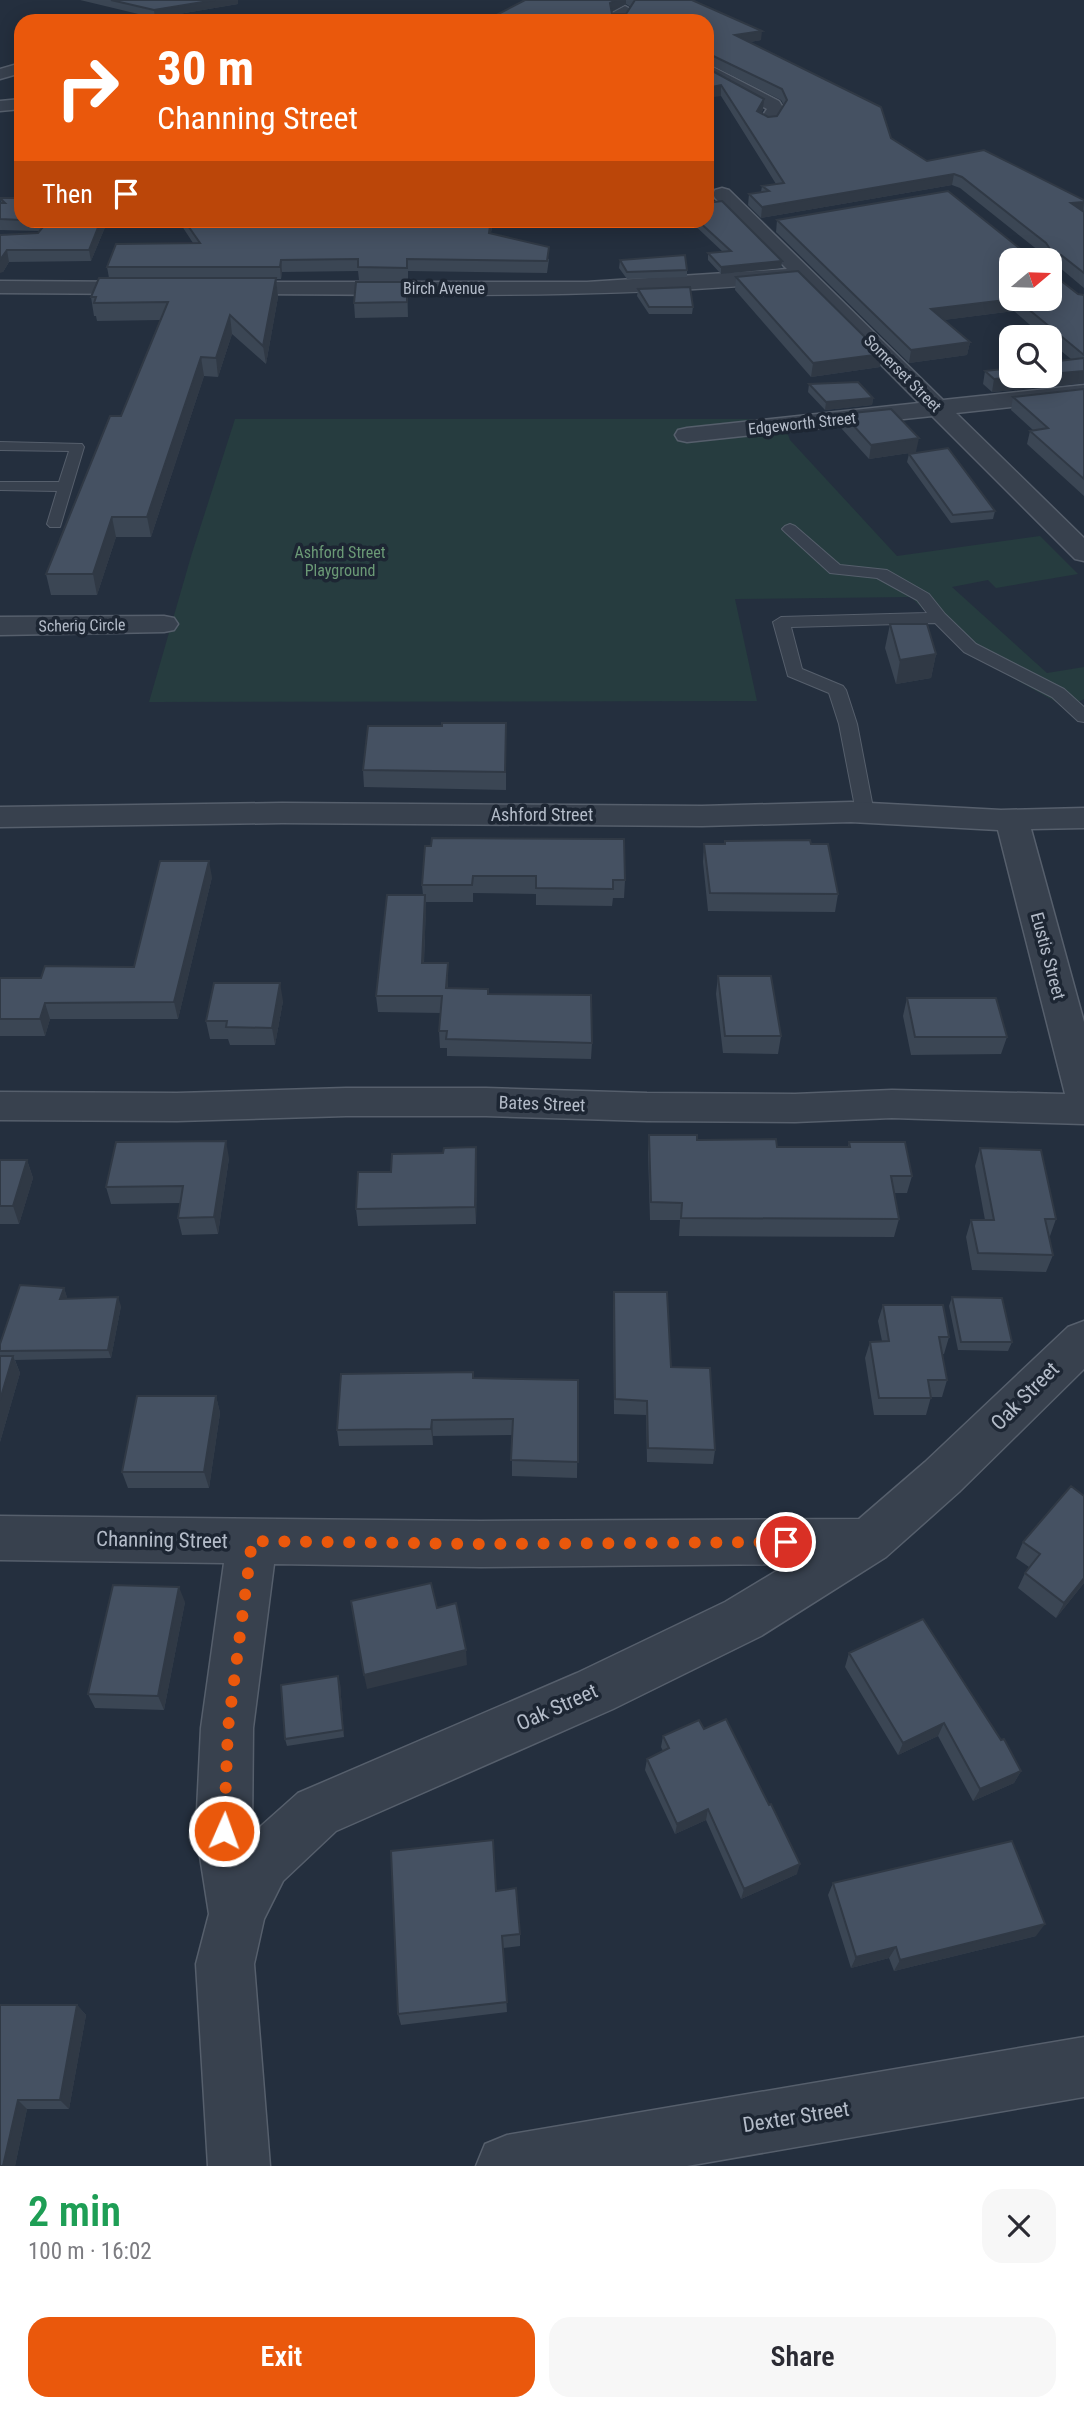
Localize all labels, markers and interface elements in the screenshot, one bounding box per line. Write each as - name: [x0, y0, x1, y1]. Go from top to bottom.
- text: 30 m: [157, 40, 254, 97]
- icon: right: [42, 42, 133, 133]
- text: Channing Street: [157, 99, 358, 137]
- icon: arrive: [107, 175, 145, 213]
- text: Then: [42, 179, 93, 209]
- north arrow: [999, 248, 1062, 312]
- map controls: [999, 248, 1062, 388]
- street label: Birch Avenue: [403, 279, 485, 298]
- button: search: [999, 325, 1062, 388]
- street label: Somerset Street: [860, 331, 945, 416]
- street label: Edgeworth Street: [747, 408, 857, 439]
- park label: Ashford Street Playground: [294, 543, 386, 580]
- street label: Scherig Circle: [38, 615, 126, 636]
- street label: Ashford Street: [491, 804, 593, 825]
- street label: Eustis Street: [1027, 910, 1070, 1002]
- street label: Bates Street: [498, 1091, 586, 1116]
- street label: Oak Street: [986, 1357, 1064, 1435]
- pin: [756, 1512, 816, 1572]
- icon: arrive: [767, 1523, 805, 1561]
- street label: Channing Street: [96, 1527, 228, 1553]
- street label: Oak Street: [513, 1679, 601, 1735]
- position arrow: [187, 1794, 261, 1868]
- street label: Dexter Street: [741, 2097, 851, 2137]
- text: 2 min: [28, 2187, 121, 2236]
- button: close: [982, 2189, 1056, 2263]
- text: 100 m · 16:02: [28, 2238, 152, 2265]
- button: Exit: [28, 2317, 535, 2397]
- button: Share: [549, 2317, 1056, 2397]

